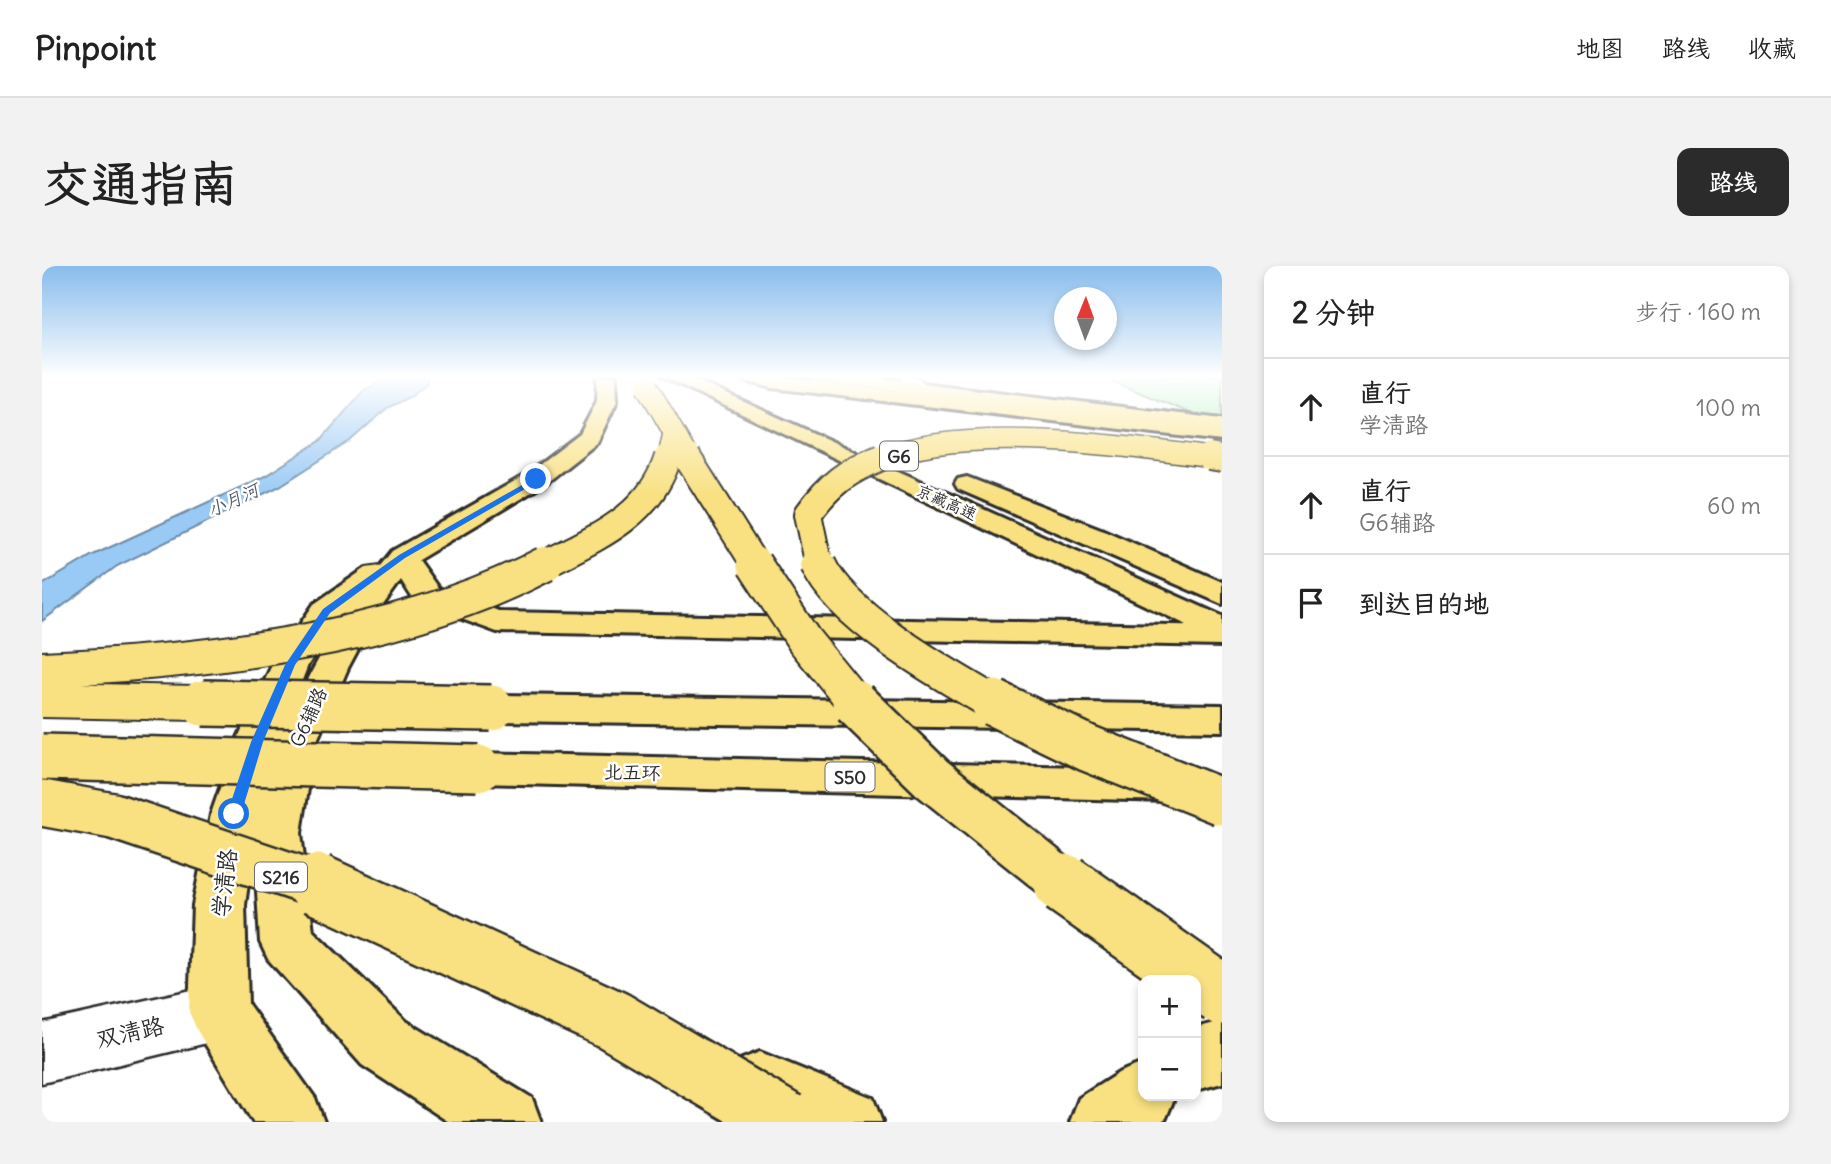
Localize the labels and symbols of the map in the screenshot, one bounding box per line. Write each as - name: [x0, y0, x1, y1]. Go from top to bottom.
- north arrow: [1054, 287, 1117, 350]
- road number: G6: [880, 442, 918, 470]
- route end: [520, 463, 551, 494]
- water label: 小月河: [204, 477, 265, 522]
- street label: 京藏高速: [914, 480, 980, 524]
- street label: G6辅路: [284, 683, 332, 751]
- street label: 北五环: [603, 760, 661, 784]
- road number: S50: [826, 762, 874, 792]
- route start: [218, 798, 249, 829]
- street label: 学清路: [205, 847, 243, 919]
- road number: S216: [255, 862, 307, 892]
- street label: 双清路: [93, 1010, 167, 1054]

